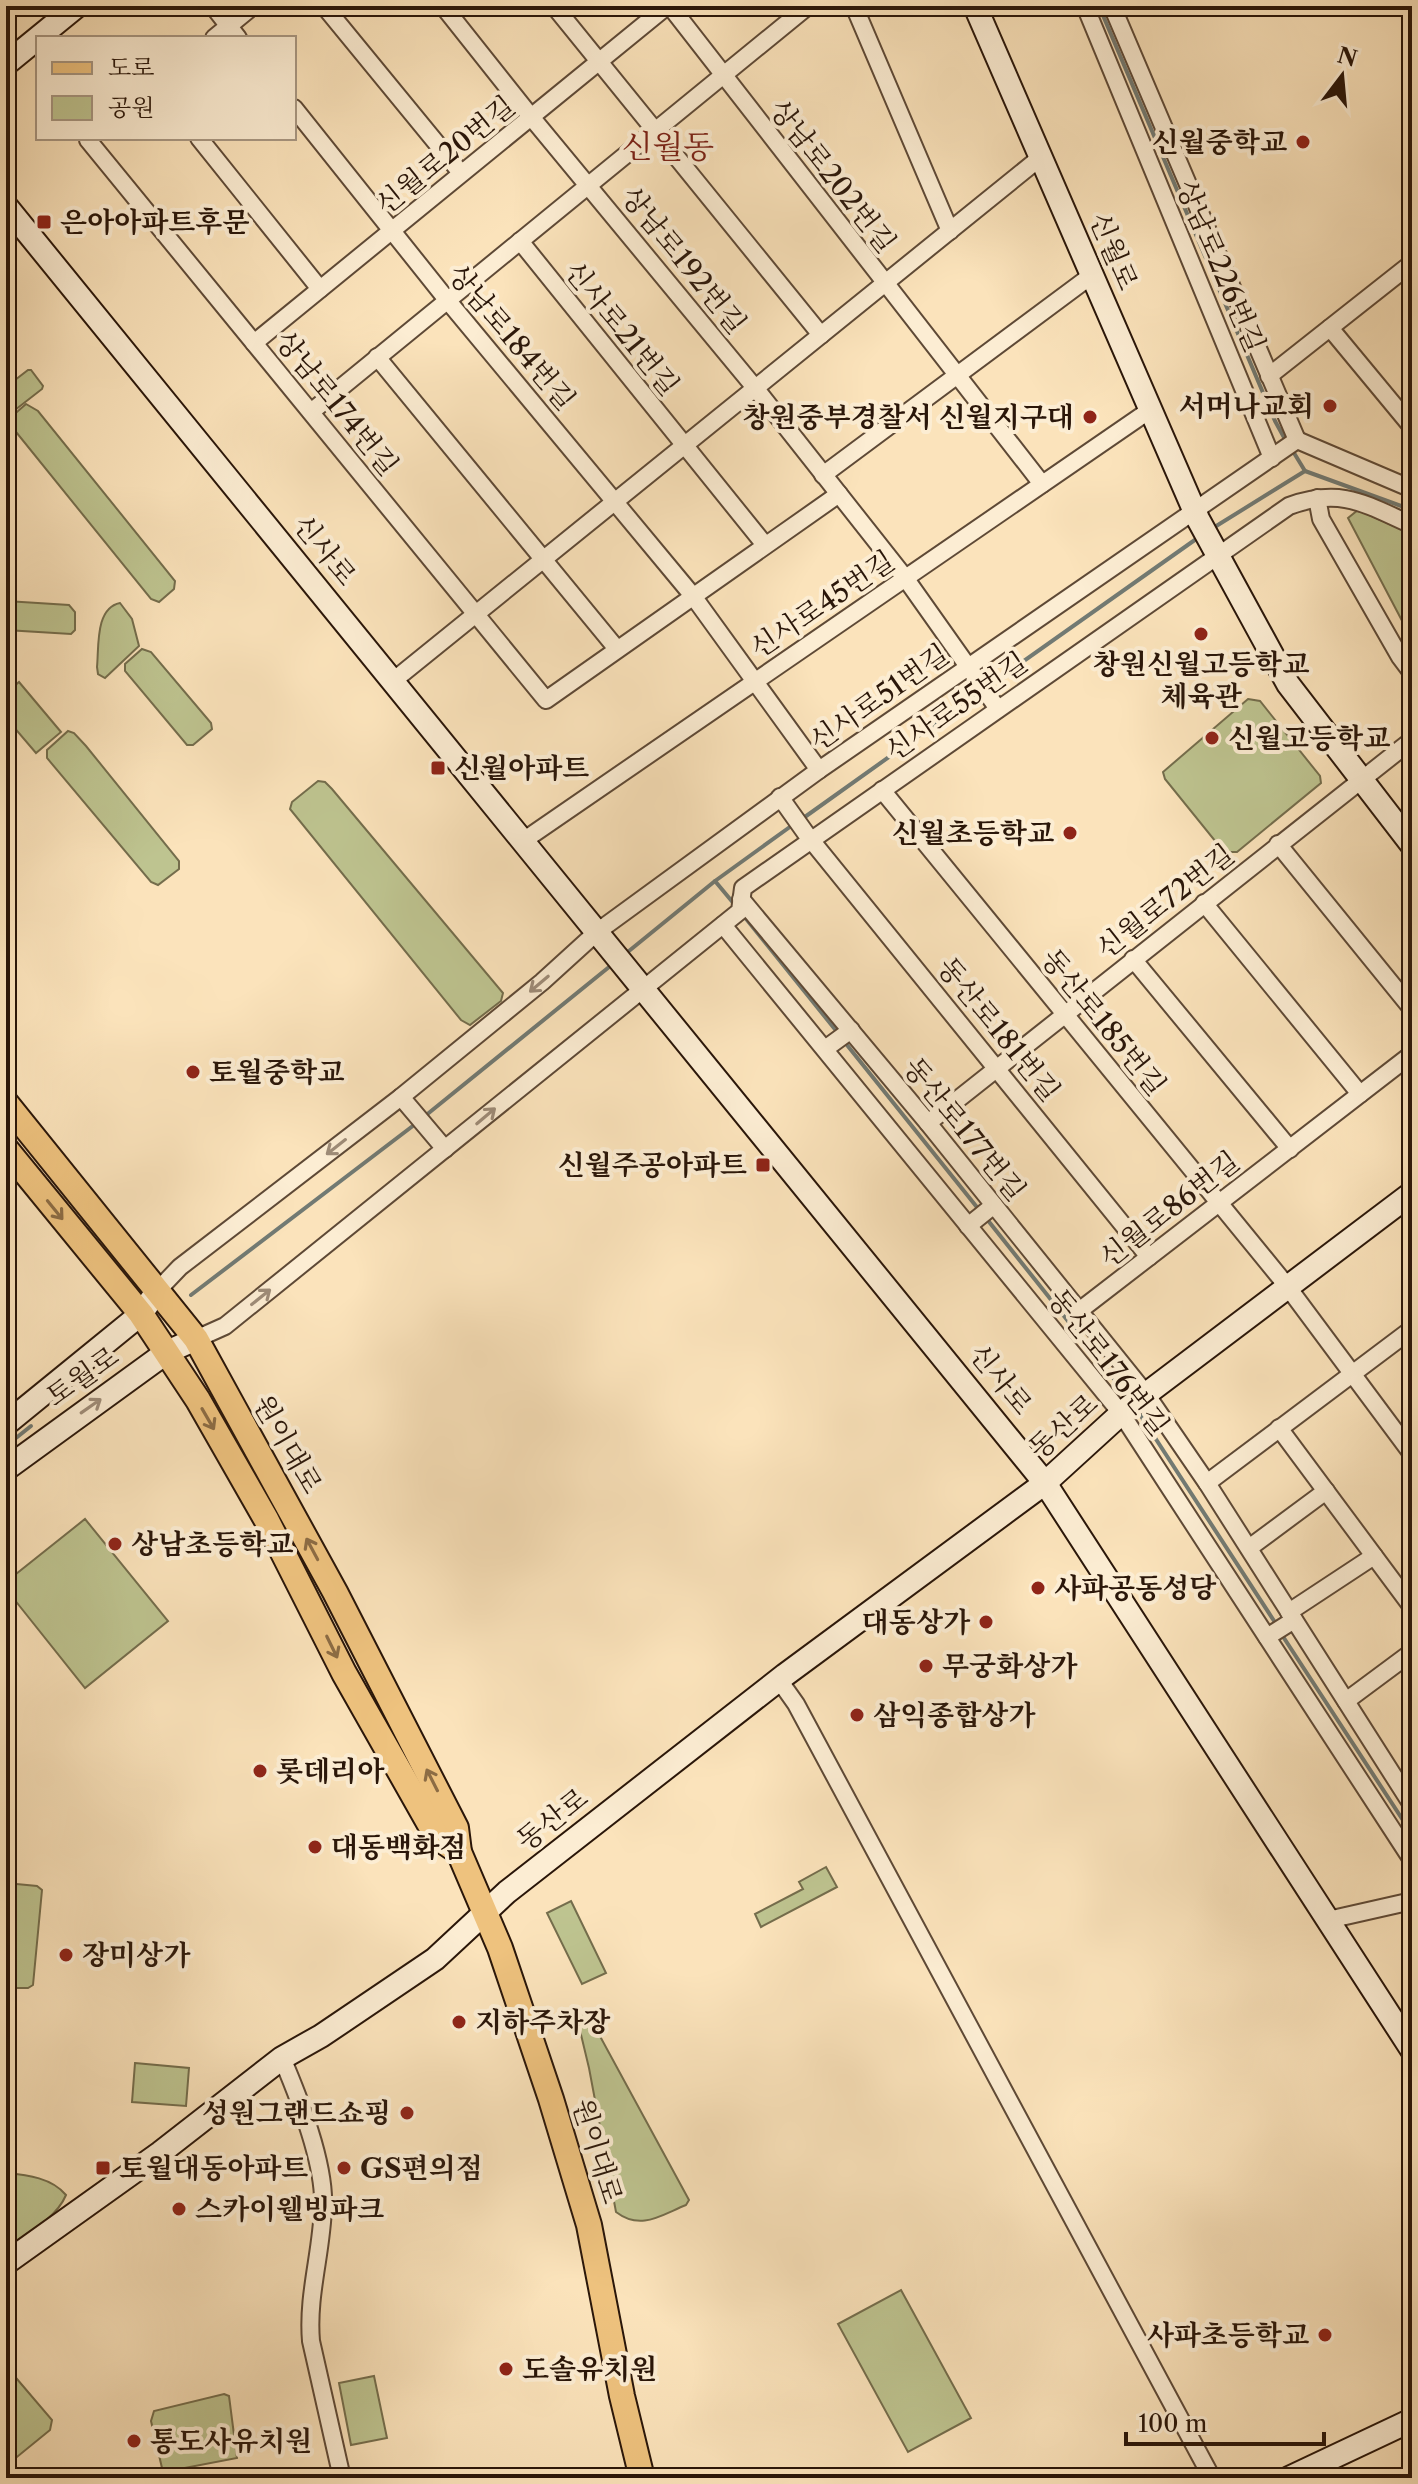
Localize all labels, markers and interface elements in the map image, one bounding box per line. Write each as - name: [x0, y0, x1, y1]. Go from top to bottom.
- legend: [36, 36, 296, 140]
- north arrow: [1302, 36, 1382, 116]
- text: N: [1334, 42, 1360, 73]
- text: 도로: [108, 53, 154, 82]
- street label: 신월로20번길: [369, 89, 521, 221]
- text: 공원: [108, 93, 154, 122]
- street label: 상남로202번길: [763, 93, 903, 259]
- place label: 신월중학교: [1152, 125, 1287, 159]
- district label: 신월동: [622, 127, 714, 166]
- marker: 신월중학교: [1294, 133, 1312, 151]
- street label: 상남로226번길: [1169, 175, 1273, 357]
- street label: 상남로192번길: [614, 180, 754, 340]
- place label: 은아아파트후문: [60, 205, 249, 239]
- street label: 신월로: [1082, 207, 1146, 295]
- marker: 은아아파트후문: [35, 213, 53, 231]
- street label: 신사로21번길: [557, 254, 687, 402]
- street label: 상남로184번길: [441, 257, 583, 417]
- street label: 상남로174번길: [268, 324, 406, 482]
- place label: 서머나교회: [1179, 389, 1314, 423]
- marker: 서머나교회: [1321, 397, 1339, 415]
- place label: 창원중부경찰서 신월지구대: [742, 400, 1074, 434]
- marker: 창원중부경찰서 신월지구대: [1081, 408, 1099, 426]
- street label: 신사로: [286, 508, 364, 592]
- street label: 신사로45번길: [743, 543, 901, 665]
- marker: 창원신월고등학교 체육관: [1192, 625, 1210, 643]
- street label: 신사로51번길: [803, 637, 955, 757]
- street label: 신사로55번길: [878, 645, 1034, 767]
- place label: 창원신월고등학교 체육관: [1093, 647, 1309, 713]
- place label: 신월고등학교: [1228, 721, 1390, 755]
- marker: 신월고등학교: [1203, 729, 1221, 747]
- place label: 신월아파트: [454, 751, 589, 785]
- marker: 신월아파트: [429, 759, 447, 777]
- place label: 신월초등학교: [892, 816, 1054, 850]
- marker: 신월초등학교: [1061, 824, 1079, 842]
- street label: 신월로72번길: [1089, 837, 1241, 965]
- street label: 동산로185번길: [1035, 942, 1173, 1102]
- street label: 동산로181번길: [931, 950, 1067, 1108]
- one-way arrow: [529, 975, 550, 993]
- street label: 동산로177번길: [897, 1050, 1033, 1208]
- place label: 토월중학교: [209, 1055, 344, 1089]
- marker: 토월중학교: [184, 1063, 202, 1081]
- one-way arrow: [475, 1107, 495, 1125]
- one-way arrow: [326, 1138, 347, 1155]
- street label: 신월로86번길: [1092, 1144, 1246, 1274]
- place label: 신월주공아파트: [558, 1148, 747, 1182]
- marker: 신월주공아파트: [754, 1156, 772, 1174]
- one-way arrow: [46, 1199, 63, 1220]
- street label: 동산로176번길: [1041, 1282, 1177, 1442]
- one-way arrow: [250, 1288, 271, 1305]
- street label: 신사로: [962, 1337, 1040, 1421]
- street label: 토월로: [39, 1339, 125, 1413]
- street label: 동산로: [1022, 1386, 1104, 1466]
- street label: 원이대로: [246, 1389, 330, 1499]
- one-way arrow: [80, 1398, 101, 1415]
- one-way arrow: [200, 1407, 216, 1430]
- place label: 상남초등학교: [131, 1527, 293, 1561]
- marker: 상남초등학교: [106, 1535, 124, 1553]
- one-way arrow: [304, 1538, 320, 1561]
- place label: 사파공동성당: [1054, 1571, 1217, 1605]
- marker: 사파공동성당: [1029, 1579, 1047, 1597]
- place label: 대동상가: [862, 1605, 971, 1639]
- marker: 대동상가: [977, 1613, 995, 1631]
- one-way arrow: [325, 1635, 340, 1659]
- place label: 무궁화상가: [942, 1649, 1078, 1683]
- marker: 무궁화상가: [917, 1657, 935, 1675]
- place label: 삼익종합상가: [873, 1698, 1036, 1732]
- marker: 삼익종합상가: [848, 1706, 866, 1724]
- place label: 롯데리아: [276, 1754, 385, 1788]
- marker: 롯데리아: [251, 1762, 269, 1780]
- one-way arrow: [423, 1768, 439, 1792]
- street label: 동산로: [510, 1781, 594, 1857]
- place label: 대동백화점: [331, 1830, 466, 1864]
- marker: 대동백화점: [306, 1838, 324, 1856]
- place label: 장미상가: [82, 1938, 191, 1972]
- marker: 장미상가: [57, 1946, 75, 1964]
- place label: 지하주차장: [475, 2005, 611, 2039]
- marker: 지하주차장: [450, 2013, 468, 2031]
- street label: 원이대로: [566, 2094, 630, 2208]
- place label: 성원그랜드쇼핑: [202, 2096, 391, 2130]
- marker: 성원그랜드쇼핑: [398, 2104, 416, 2122]
- place label: 토월대동아파트: [119, 2151, 308, 2185]
- place label: GS편의점: [360, 2151, 483, 2185]
- marker: 토월대동아파트: [94, 2159, 112, 2177]
- marker: GS편의점: [335, 2159, 353, 2177]
- place label: 스카이웰빙파크: [195, 2192, 384, 2226]
- marker: 스카이웰빙파크: [170, 2200, 188, 2218]
- place label: 사파초등학교: [1147, 2318, 1309, 2352]
- marker: 사파초등학교: [1316, 2326, 1334, 2344]
- place label: 도솔유치원: [522, 2352, 657, 2386]
- marker: 도솔유치원: [497, 2360, 515, 2378]
- scale bar: [1126, 2396, 1324, 2446]
- text: 100 m: [1138, 2409, 1207, 2438]
- place label: 통도사유치원: [150, 2424, 312, 2458]
- marker: 통도사유치원: [125, 2432, 143, 2450]

